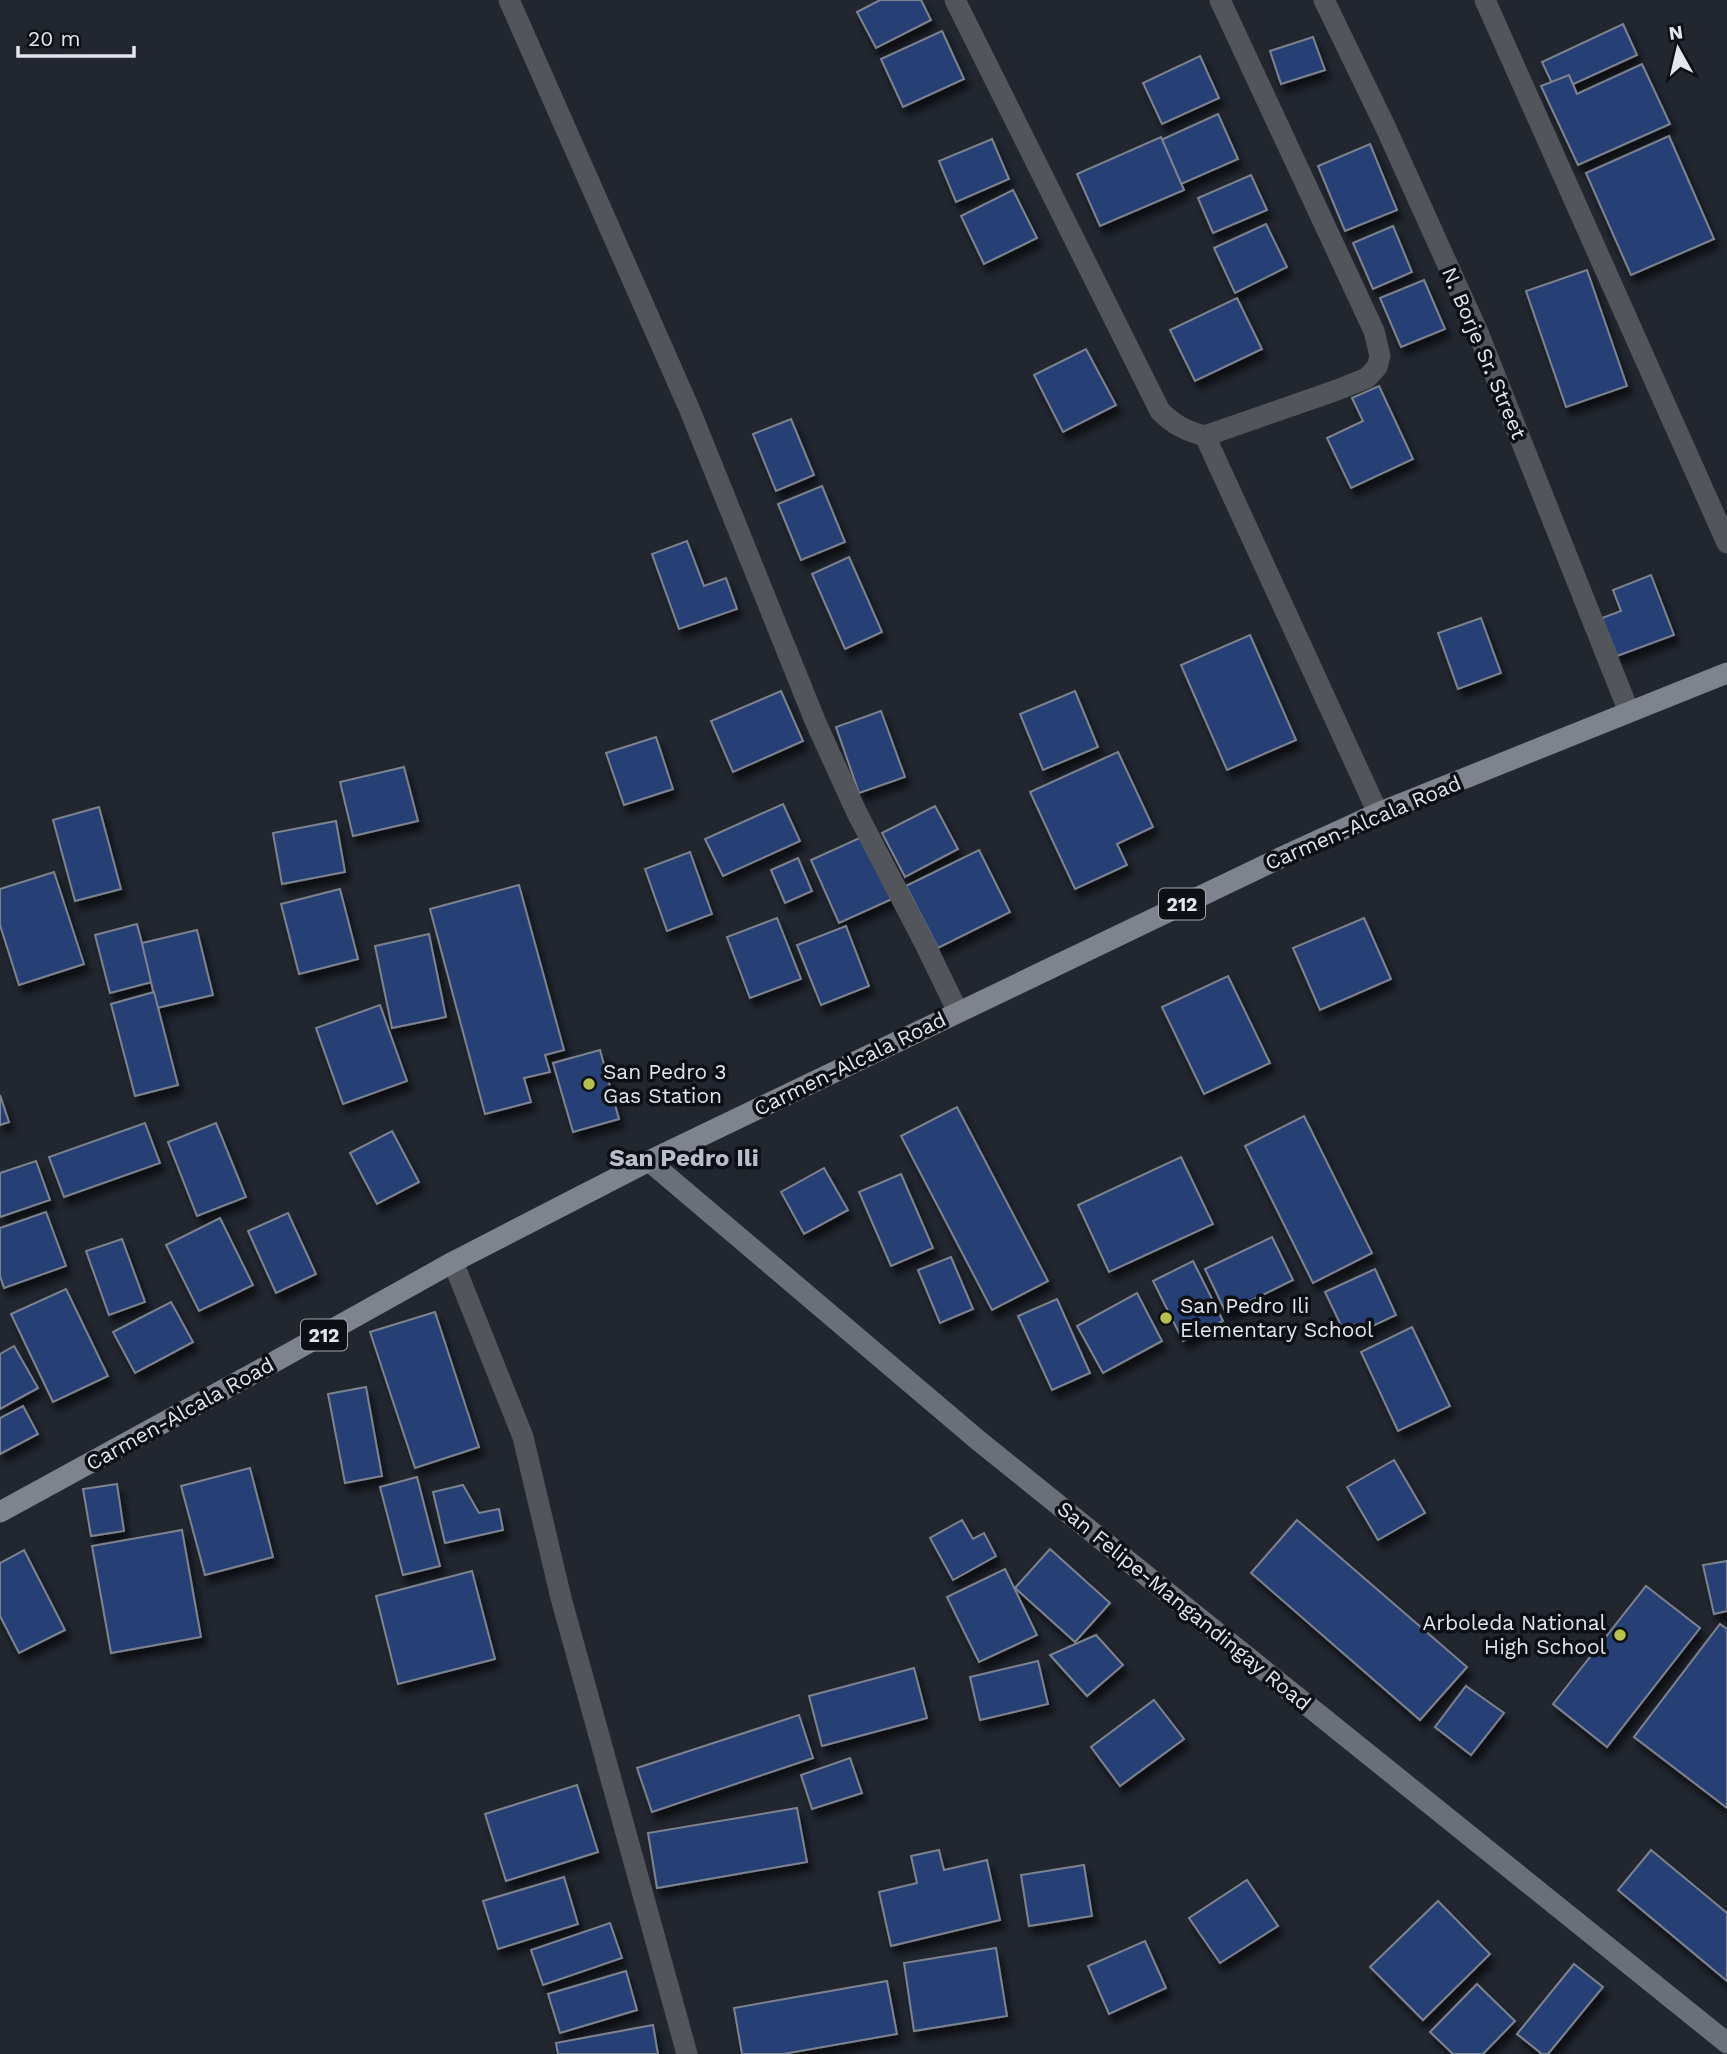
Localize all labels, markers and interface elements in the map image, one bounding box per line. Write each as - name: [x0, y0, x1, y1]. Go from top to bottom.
- scale bar: [18, 14, 133, 58]
- north arrow: [1643, 14, 1713, 84]
- text: N: [1667, 20, 1684, 45]
- text: 20 m: [28, 26, 80, 51]
- street label: N. Borje Sr. Street: [1437, 263, 1532, 443]
- street label: Carmen-Alcala Road: [1261, 770, 1465, 875]
- road number: 212: [1159, 888, 1205, 920]
- street label: Carmen-Alcala Road: [750, 1006, 950, 1121]
- place label: San Pedro 3 Gas Station: [603, 1059, 726, 1108]
- marker: San Pedro 3 Gas Station: [581, 1076, 597, 1092]
- district label: San Pedro Ili: [609, 1144, 759, 1172]
- place label: San Pedro Ili Elementary School: [1180, 1293, 1374, 1342]
- marker: San Pedro Ili Elementary School: [1158, 1310, 1174, 1326]
- road number: 212: [301, 1320, 347, 1350]
- street label: Carmen-Alcala Road: [82, 1352, 278, 1476]
- street label: San Felipe-Mangandingay Road: [1053, 1496, 1316, 1716]
- place label: Arboleda National High School: [1422, 1610, 1607, 1659]
- marker: Arboleda National High School: [1612, 1627, 1628, 1643]

